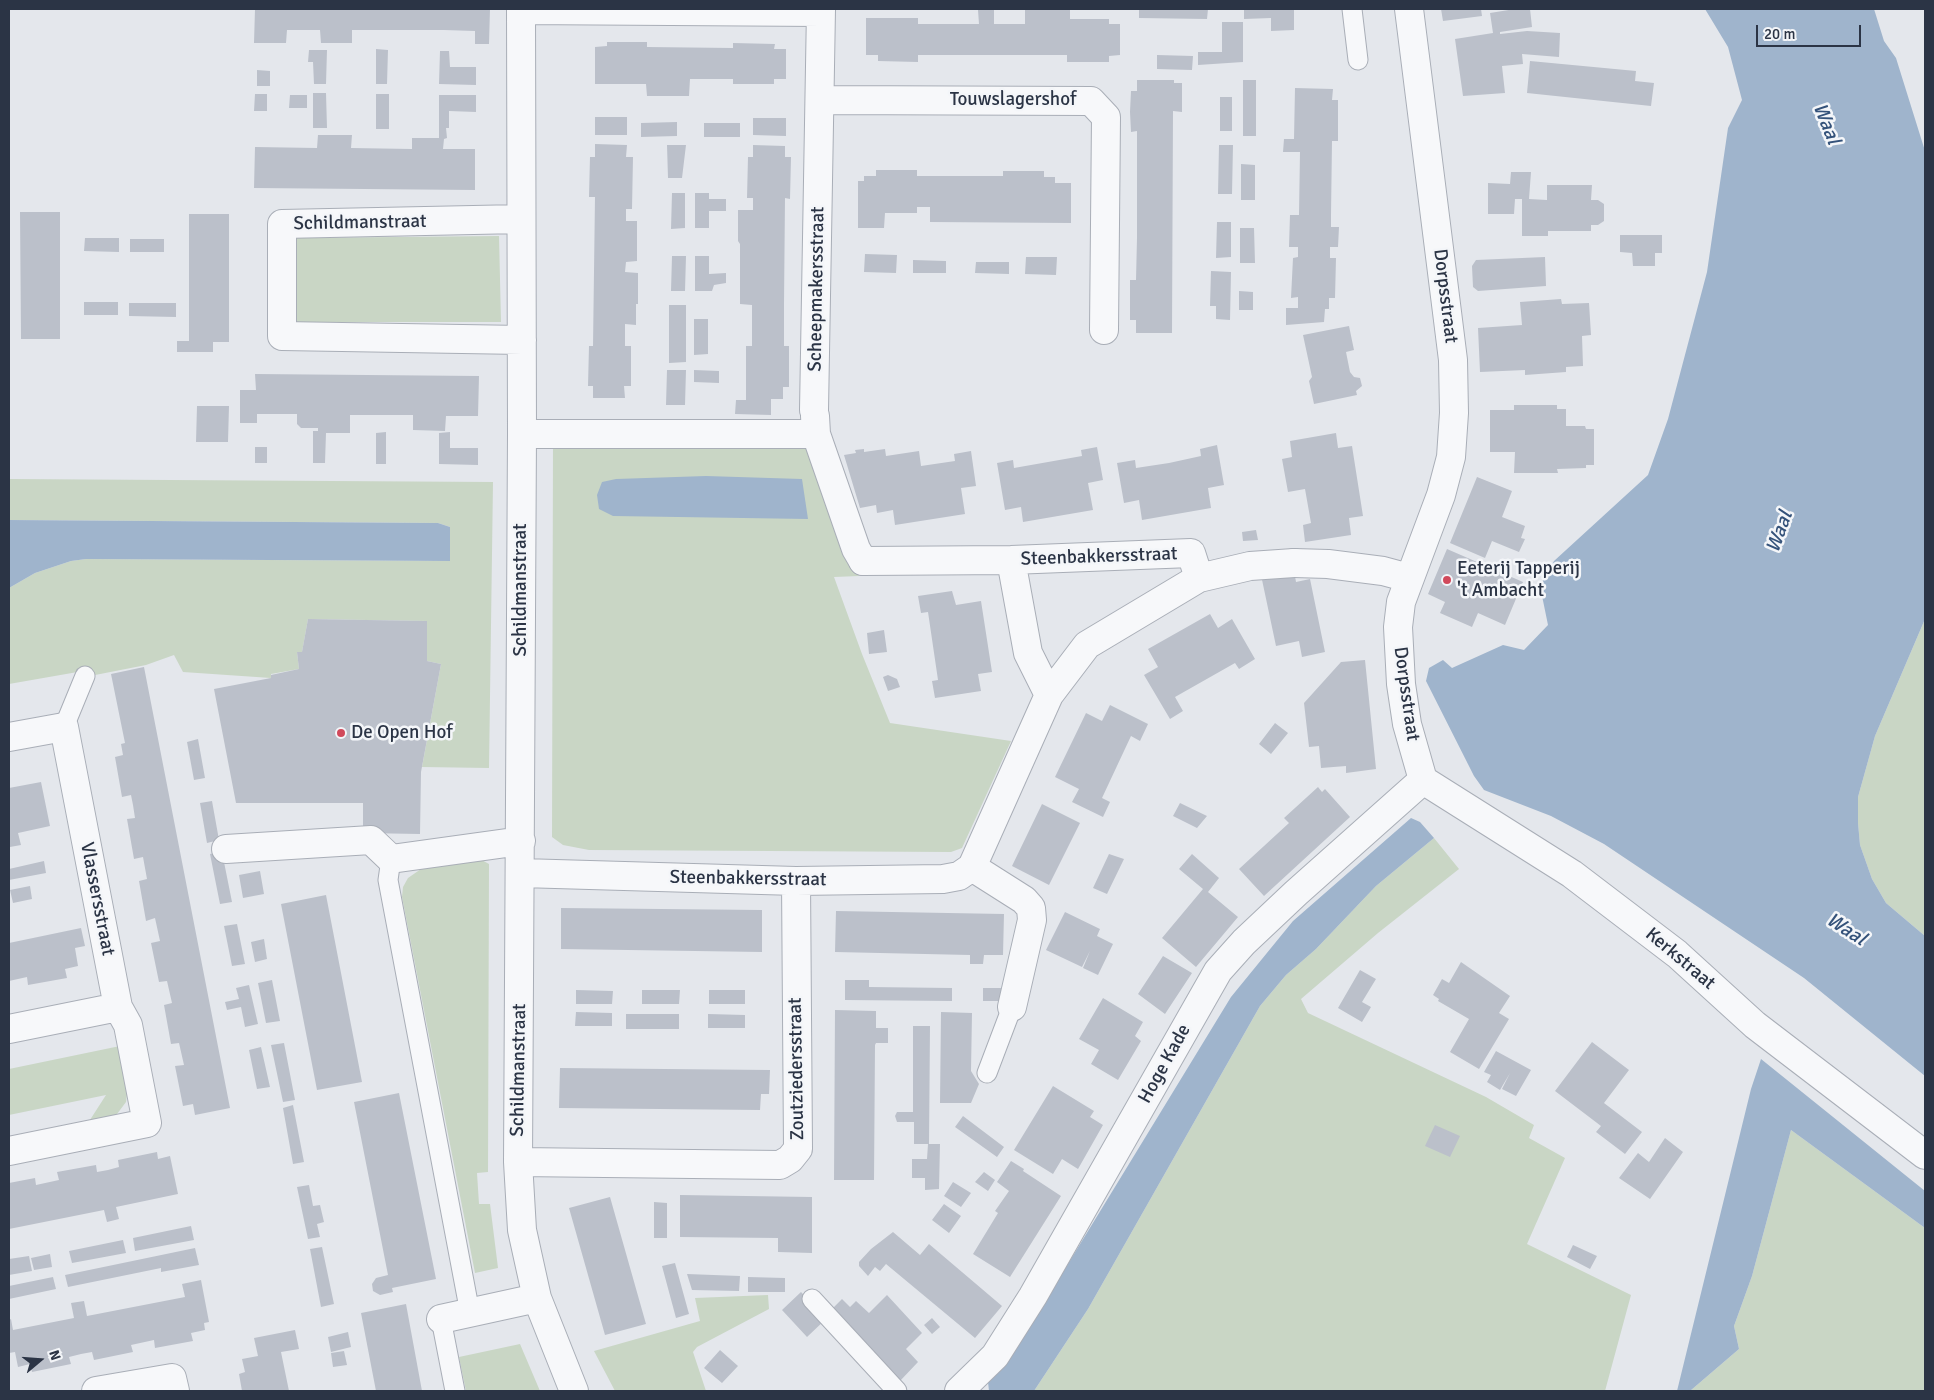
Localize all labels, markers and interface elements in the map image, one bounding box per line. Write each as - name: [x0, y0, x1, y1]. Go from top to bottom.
- scale bar: [1759, 15, 1864, 47]
- text: 20 m: [1764, 25, 1795, 43]
- street label: Touwslagershof: [950, 89, 1076, 111]
- water label: Waal: [1807, 100, 1845, 148]
- street label: Scheepmakersstraat: [804, 206, 830, 372]
- street label: Schildmanstraat: [293, 210, 427, 236]
- street label: Dorpsstraat: [1428, 247, 1462, 345]
- water label: Waal: [1761, 508, 1799, 556]
- street label: Schildmanstraat: [510, 523, 532, 657]
- street label: Steenbakkersstraat: [1020, 543, 1178, 571]
- place label: Eeterij Tapperij 't Ambacht: [1457, 558, 1580, 602]
- marker: Eeterij Tapperij 't Ambacht: [1441, 574, 1453, 586]
- street label: Dorpsstraat: [1388, 645, 1424, 743]
- place label: De Open Hof: [351, 722, 453, 744]
- marker: De Open Hof: [335, 727, 347, 739]
- street label: Vlassersstraat: [75, 840, 119, 958]
- street label: Steenbakkersstraat: [669, 866, 827, 892]
- water label: Waal: [1822, 908, 1870, 952]
- street label: Kerkstraat: [1640, 923, 1720, 995]
- street label: Zoutziedersstraat: [784, 997, 810, 1141]
- street label: Schildmanstraat: [506, 1003, 532, 1137]
- street label: Hoge Kade: [1134, 1020, 1196, 1108]
- north arrow: [15, 1335, 65, 1385]
- text: N: [45, 1348, 64, 1362]

